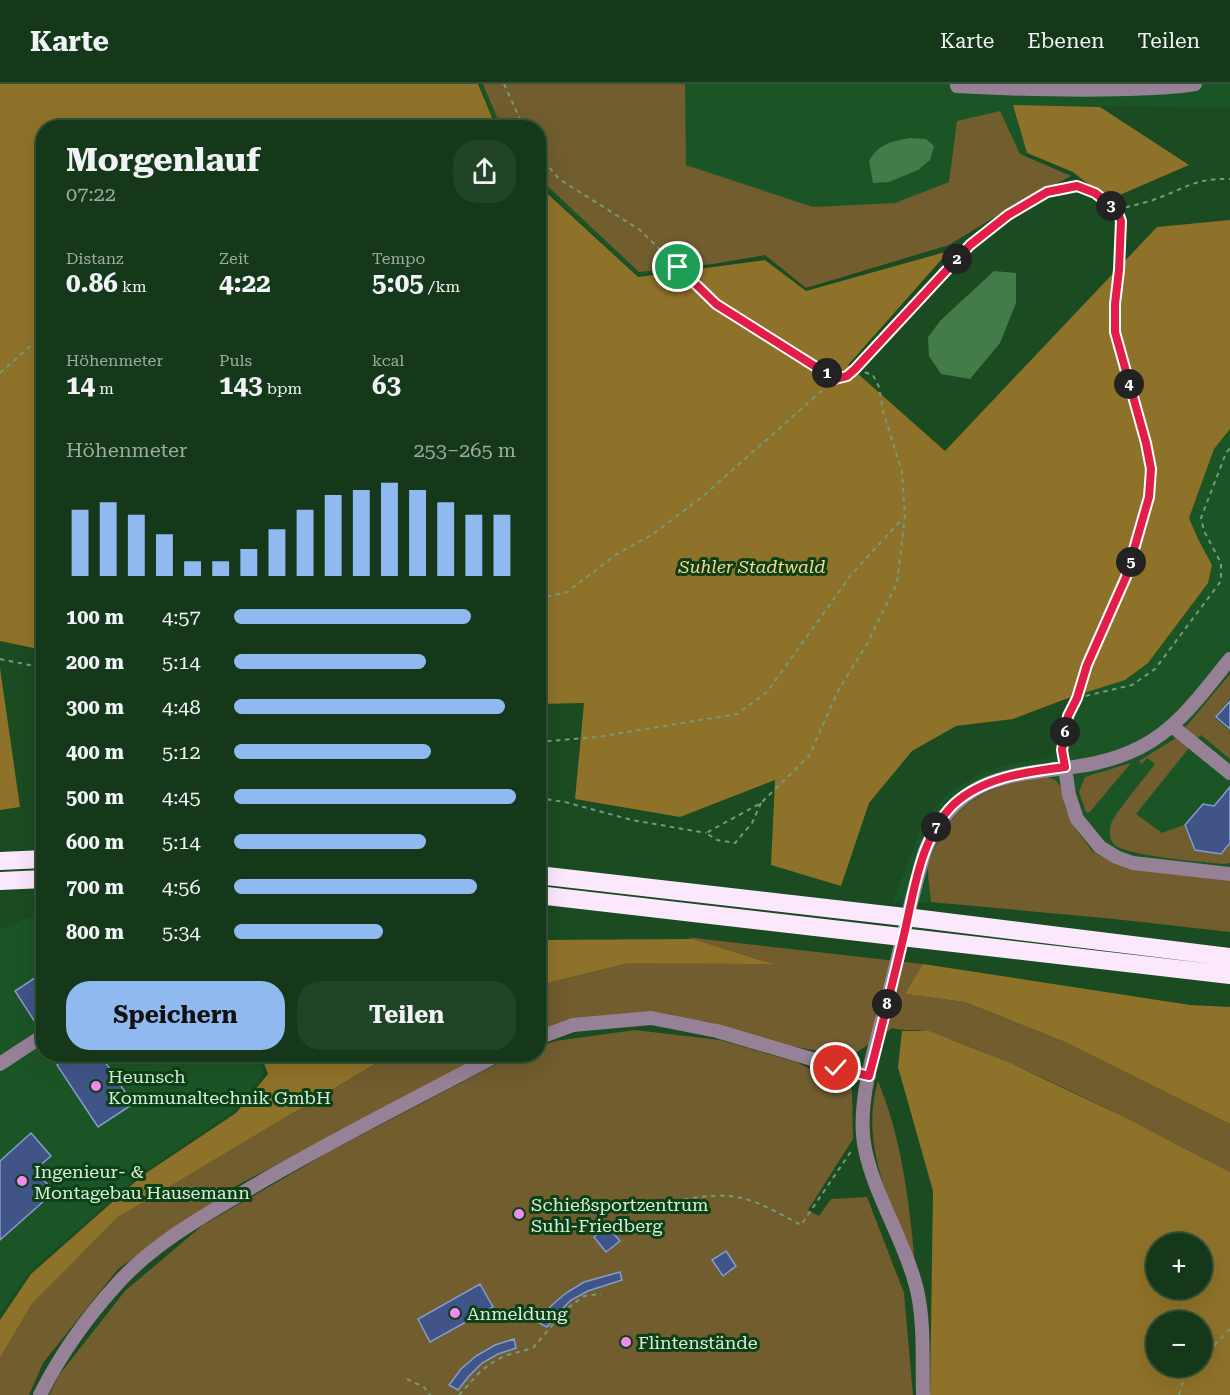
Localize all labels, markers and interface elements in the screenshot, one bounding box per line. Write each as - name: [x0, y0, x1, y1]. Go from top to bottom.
- text: Karte: [30, 25, 109, 58]
- text: Karte: [940, 29, 994, 53]
- text: Ebenen: [1027, 29, 1105, 53]
- text: Teilen: [1138, 29, 1200, 53]
- text: Morgenlauf: [66, 140, 260, 179]
- button: share: [453, 140, 516, 203]
- text: 07:22: [66, 182, 116, 206]
- pin: 3: [1096, 191, 1126, 221]
- text: 3: [1107, 196, 1115, 215]
- pin: [652, 241, 703, 292]
- pin: 2: [942, 244, 972, 274]
- text: Distanz: [66, 249, 124, 268]
- text: Zeit: [219, 249, 249, 268]
- text: Tempo: [372, 249, 425, 268]
- text: 2: [953, 249, 961, 268]
- icon: arrive: [661, 250, 694, 283]
- text: 0.86: [66, 268, 118, 298]
- text: 4:22: [219, 268, 271, 298]
- text: 5:05: [372, 268, 424, 298]
- text: km: [118, 277, 147, 296]
- text: /km: [424, 277, 460, 296]
- text: Höhenmeter: [66, 351, 163, 370]
- text: Puls: [219, 351, 252, 370]
- text: kcal: [372, 351, 404, 370]
- pin: 1: [812, 358, 842, 388]
- text: 1: [823, 363, 831, 382]
- pin: 4: [1114, 369, 1144, 399]
- text: 14: [66, 370, 95, 400]
- text: 143: [219, 370, 263, 400]
- text: 63: [372, 370, 401, 400]
- text: 4: [1125, 374, 1133, 393]
- text: m: [95, 379, 114, 398]
- text: bpm: [263, 379, 302, 398]
- text: Höhenmeter: [66, 438, 187, 462]
- text: 253–265 m: [413, 438, 516, 462]
- pin: 5: [1116, 547, 1146, 577]
- text: 5: [1127, 552, 1135, 571]
- park label: Suhler Stadtwald: [678, 556, 825, 577]
- text: 100 m: [66, 605, 124, 629]
- text: 4:57: [162, 605, 201, 629]
- text: 200 m: [66, 650, 124, 674]
- text: 5:14: [162, 650, 201, 674]
- text: 300 m: [66, 695, 124, 719]
- text: 4:48: [162, 695, 201, 719]
- pin: 6: [1050, 717, 1080, 747]
- text: 6: [1061, 722, 1069, 741]
- text: 400 m: [66, 740, 124, 764]
- text: 5:12: [162, 740, 201, 764]
- text: 500 m: [66, 785, 124, 809]
- text: 4:45: [162, 785, 201, 809]
- pin: 7: [921, 812, 951, 842]
- text: 7: [932, 817, 940, 836]
- text: 600 m: [66, 830, 124, 854]
- text: 5:14: [162, 830, 201, 854]
- text: 700 m: [66, 875, 124, 899]
- text: 4:56: [162, 875, 201, 899]
- text: 800 m: [66, 920, 124, 944]
- text: 5:34: [162, 920, 201, 944]
- button: Speichern: [66, 981, 285, 1050]
- button: Teilen: [297, 981, 516, 1050]
- pin: 8: [872, 989, 902, 1019]
- text: 8: [883, 994, 891, 1013]
- pin: [810, 1042, 861, 1093]
- icon: check: [819, 1051, 852, 1084]
- place label: Heunsch Kommunaltechnik GmbH: [108, 1066, 331, 1108]
- marker: Heunsch Kommunaltechnik GmbH: [89, 1079, 103, 1093]
- place label: Ingenieur- & Montagebau Hausemann: [34, 1161, 250, 1203]
- marker: Ingenieur- & Montagebau Hausemann: [15, 1174, 29, 1188]
- place label: Schießsportzentrum Suhl-Friedberg: [531, 1194, 708, 1236]
- marker: Schießsportzentrum Suhl-Friedberg: [512, 1207, 526, 1221]
- map controls: [1146, 1233, 1212, 1377]
- button: +: [1146, 1233, 1212, 1299]
- place label: Anmeldung: [467, 1303, 568, 1324]
- marker: Anmeldung: [448, 1306, 462, 1320]
- button: −: [1146, 1311, 1212, 1377]
- place label: Flintenstände: [638, 1332, 758, 1353]
- marker: Flintenstände: [619, 1335, 633, 1349]

